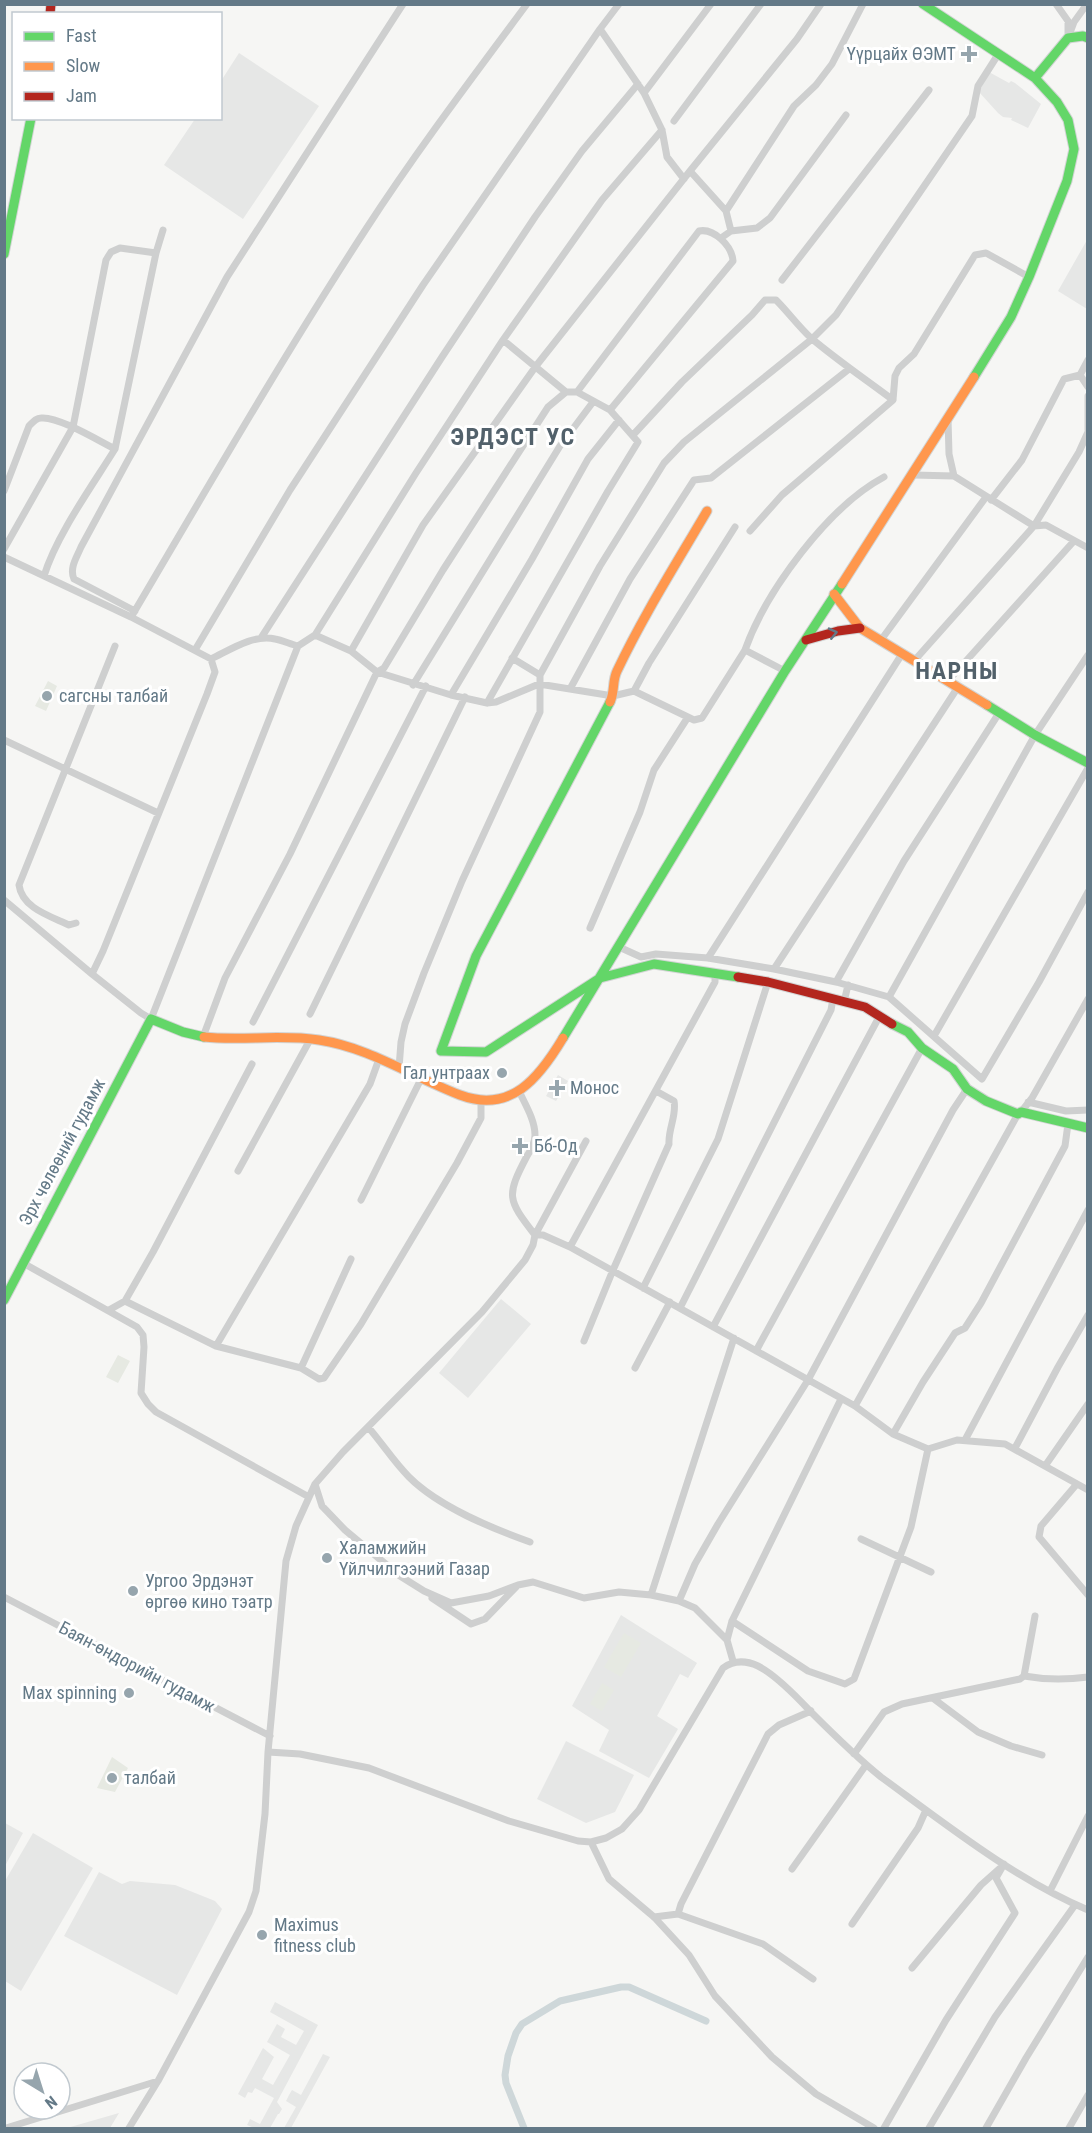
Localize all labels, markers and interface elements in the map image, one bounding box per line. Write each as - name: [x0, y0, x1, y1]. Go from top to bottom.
- legend: [12, 12, 222, 120]
- text: Fast: [66, 25, 97, 46]
- place label: Үүрцайх ӨЭМТ: [847, 43, 956, 64]
- marker: Үүрцайх ӨЭМТ: [960, 45, 978, 63]
- text: Slow: [66, 55, 101, 76]
- text: Jam: [66, 85, 97, 106]
- district label: ЭРДЭСТ УС: [450, 423, 576, 451]
- one-way arrow: [828, 627, 838, 640]
- district label: НАРНЫ: [915, 657, 999, 685]
- place label: сагсны талбай: [59, 685, 168, 706]
- marker: сагсны талбай: [40, 689, 54, 703]
- place label: Гал унтраах: [403, 1062, 490, 1083]
- marker: Гал унтраах: [495, 1066, 509, 1080]
- street label: Эрх чөлөөний гудамж: [14, 1075, 109, 1229]
- place label: Монос: [570, 1077, 619, 1098]
- marker: Монос: [548, 1079, 566, 1097]
- place label: Бб-Од: [534, 1135, 578, 1156]
- marker: Бб-Од: [511, 1137, 529, 1155]
- place label: Халамжийн Үйлчилгээний Газар: [339, 1537, 490, 1579]
- marker: Халамжийн Үйлчилгээний Газар: [320, 1551, 334, 1565]
- place label: Ургоо Эрдэнэт өргөө кино тэатр: [145, 1570, 273, 1612]
- marker: Ургоо Эрдэнэт өргөө кино тэатр: [126, 1584, 140, 1598]
- street label: Баян-өндорийн гудамж: [56, 1617, 219, 1717]
- place label: Max spinning: [22, 1682, 117, 1703]
- marker: Max spinning: [122, 1686, 136, 1700]
- place label: талбай: [124, 1767, 176, 1788]
- marker: талбай: [105, 1771, 119, 1785]
- place label: Maximus fitness club: [274, 1914, 356, 1956]
- marker: Maximus fitness club: [255, 1928, 269, 1942]
- north arrow: [12, 2061, 72, 2121]
- text: N: [41, 2092, 61, 2113]

